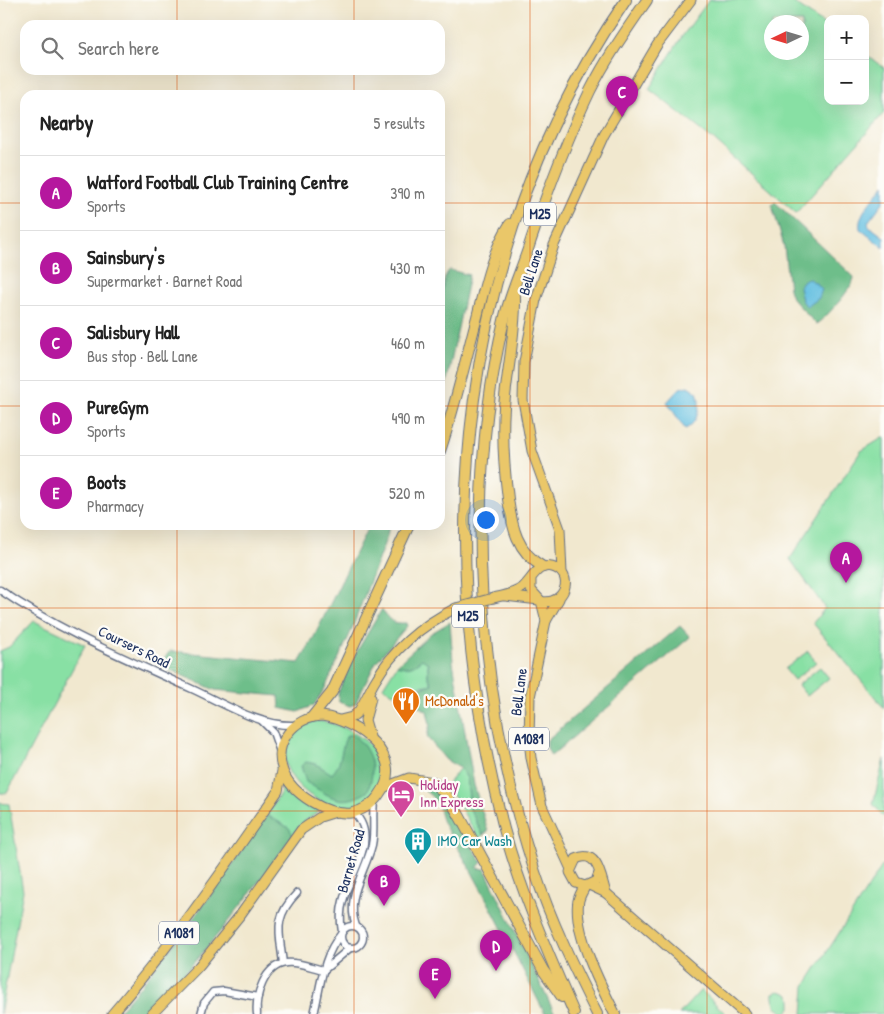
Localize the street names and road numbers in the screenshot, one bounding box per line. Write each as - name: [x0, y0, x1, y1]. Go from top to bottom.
- road number: M25: [524, 202, 556, 225]
- street label: Bell Lane: [513, 246, 548, 298]
- road number: M25: [452, 604, 484, 628]
- street label: Coursers Road: [95, 620, 174, 673]
- street label: Bell Lane: [505, 667, 532, 717]
- road number: A1081: [509, 728, 549, 751]
- street label: Barnet Road: [331, 826, 370, 895]
- road number: A1081: [159, 921, 199, 944]

